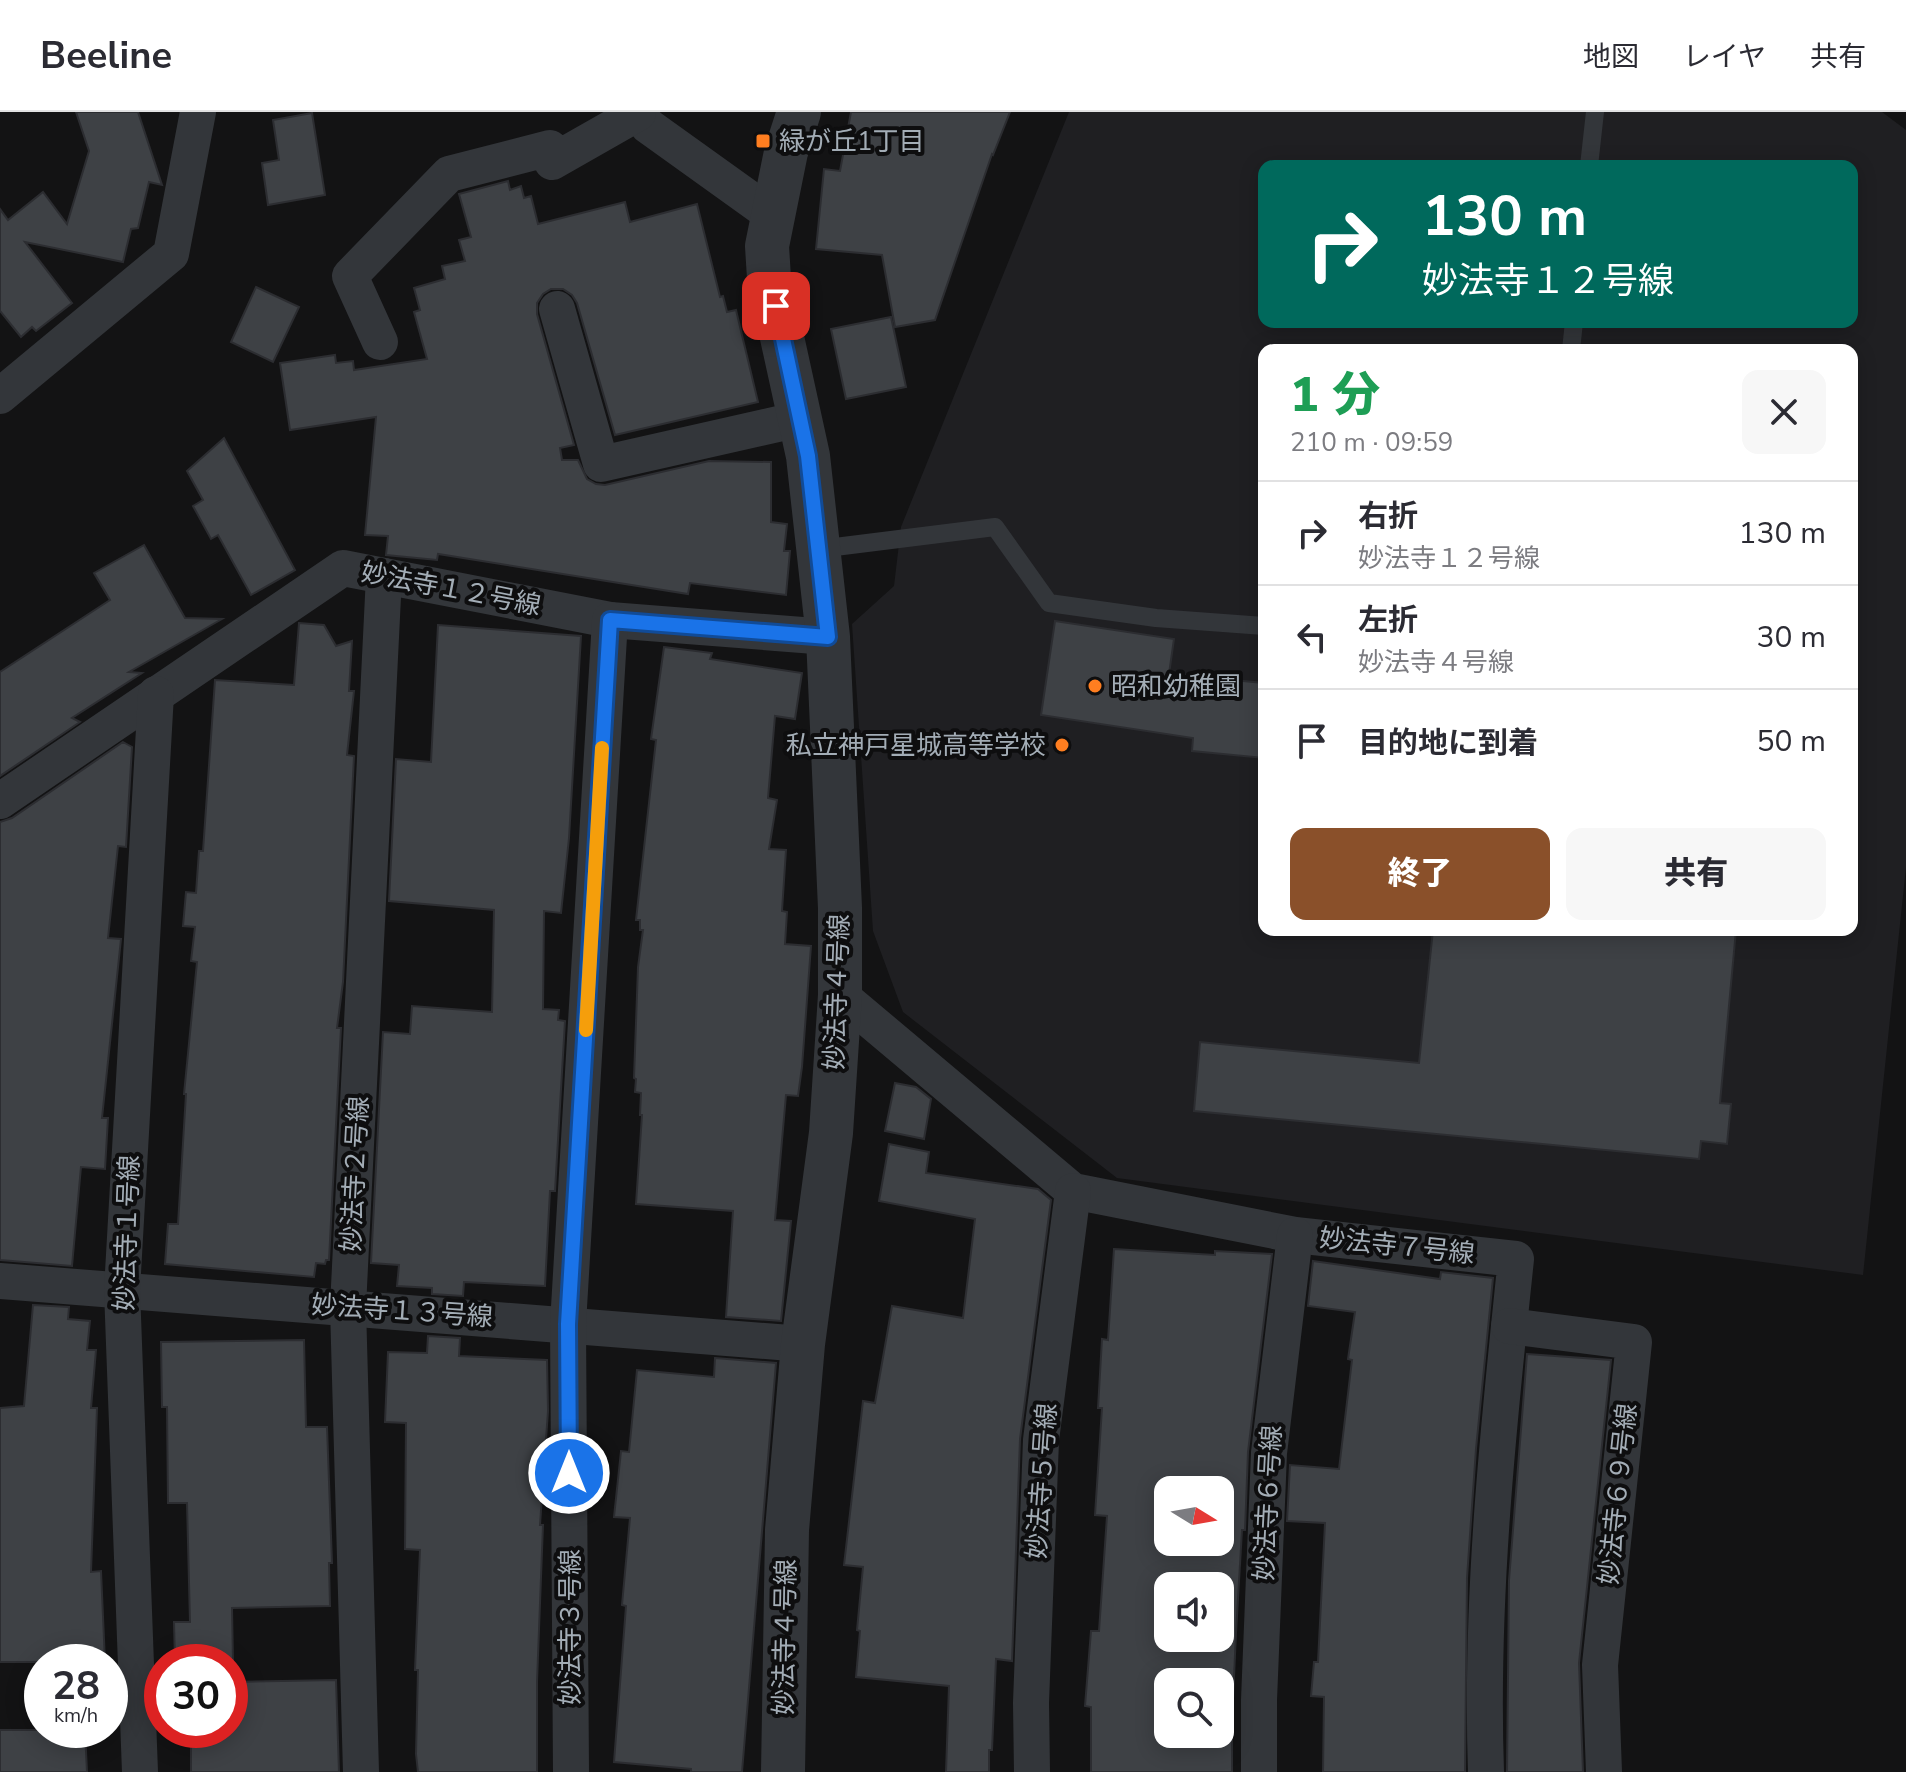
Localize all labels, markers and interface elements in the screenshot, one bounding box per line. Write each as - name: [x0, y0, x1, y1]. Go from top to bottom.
- text: Beeline: [40, 30, 172, 81]
- text: 地図: [1583, 38, 1639, 76]
- text: レイヤ: [1683, 38, 1766, 76]
- text: 共有: [1810, 38, 1866, 76]
- place label: 緑が丘1丁目: [779, 124, 925, 159]
- marker: 緑が丘1丁目: [754, 132, 772, 150]
- text: 130 m: [1422, 178, 1587, 255]
- icon: right: [1290, 192, 1394, 296]
- text: 妙法寺１２号線: [1422, 257, 1674, 306]
- pin: [742, 272, 810, 340]
- icon: arrive: [754, 284, 798, 328]
- text: 1 分: [1290, 362, 1380, 428]
- button: close: [1742, 370, 1826, 454]
- text: 210 m · 09:59: [1290, 425, 1453, 460]
- text: 右折: [1358, 496, 1418, 537]
- icon: right: [1290, 511, 1334, 555]
- text: 130 m: [1739, 513, 1826, 554]
- text: 妙法寺１２号線: [1358, 541, 1540, 576]
- street label: 妙法寺１２号線: [358, 554, 544, 624]
- text: 左折: [1358, 600, 1418, 641]
- icon: left: [1290, 615, 1334, 659]
- text: 30 m: [1757, 617, 1826, 658]
- text: 妙法寺４号線: [1358, 645, 1514, 680]
- place label: 昭和幼稚園: [1111, 669, 1241, 704]
- marker: 昭和幼稚園: [1086, 677, 1104, 695]
- icon: arrive: [1290, 719, 1334, 763]
- text: 50 m: [1757, 721, 1826, 762]
- text: 目的地に到着: [1358, 723, 1538, 764]
- place label: 私立神戸星城高等学校: [786, 728, 1046, 763]
- marker: 私立神戸星城高等学校: [1053, 736, 1071, 754]
- button: 終了: [1290, 828, 1550, 920]
- button: 共有: [1566, 828, 1826, 920]
- street label: 妙法寺４号線: [817, 913, 857, 1071]
- street label: 妙法寺２号線: [333, 1095, 377, 1253]
- street label: 妙法寺１号線: [107, 1154, 147, 1312]
- street label: 妙法寺７号線: [1318, 1220, 1476, 1272]
- street label: 妙法寺１３号線: [310, 1287, 494, 1335]
- street label: 妙法寺５号線: [1019, 1402, 1065, 1560]
- street label: 妙法寺６９号線: [1591, 1402, 1645, 1586]
- street label: 妙法寺６号線: [1246, 1424, 1290, 1582]
- position arrow: [527, 1431, 611, 1515]
- north arrow: [1154, 1476, 1234, 1556]
- map controls: [1154, 1476, 1234, 1748]
- street label: 妙法寺３号線: [553, 1549, 588, 1705]
- street label: 妙法寺４号線: [766, 1559, 804, 1715]
- button: sound: [1154, 1572, 1234, 1652]
- speed limit sign: 30: [144, 1644, 248, 1748]
- text: 28: [52, 1659, 100, 1713]
- button: search: [1154, 1668, 1234, 1748]
- text: km/h: [54, 1702, 98, 1729]

